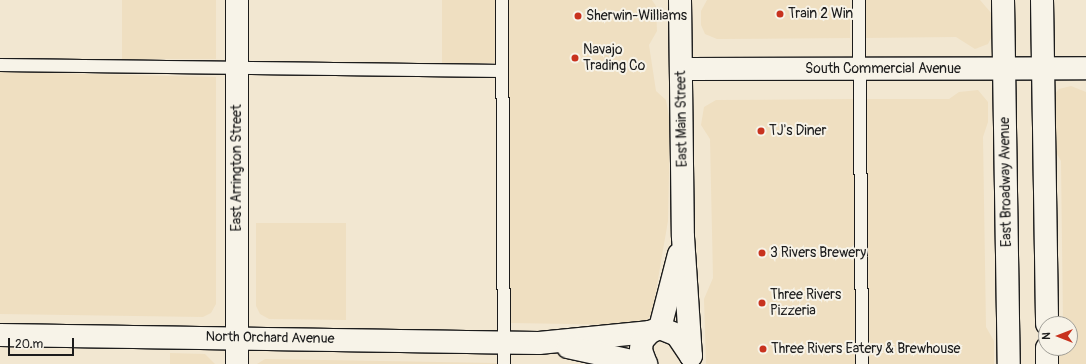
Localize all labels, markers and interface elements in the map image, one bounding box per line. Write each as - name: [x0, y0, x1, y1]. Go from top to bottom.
- place label: Train 2 Win: [788, 6, 853, 22]
- place label: Sherwin-Williams: [586, 8, 687, 24]
- marker: Train 2 Win: [775, 9, 785, 19]
- marker: Sherwin-Williams: [573, 11, 583, 21]
- place label: Navajo Trading Co: [583, 42, 645, 74]
- marker: Navajo Trading Co: [570, 53, 580, 63]
- street label: South Commercial Avenue: [805, 61, 961, 77]
- street label: East Main Street: [673, 71, 691, 167]
- street label: East Arrington Street: [229, 104, 245, 232]
- street label: East Broadway Avenue: [996, 117, 1016, 247]
- place label: TJ's Diner: [769, 123, 826, 139]
- marker: TJ's Diner: [756, 126, 766, 136]
- place label: 3 Rivers Brewery: [770, 245, 866, 261]
- marker: 3 Rivers Brewery: [757, 248, 767, 258]
- place label: Three Rivers Pizzeria: [770, 287, 841, 320]
- marker: Three Rivers Pizzeria: [757, 298, 767, 308]
- north arrow: [1038, 316, 1078, 356]
- street label: North Orchard Avenue: [205, 328, 335, 348]
- scale bar: [10, 330, 76, 356]
- text: N: [1040, 332, 1053, 340]
- text: 20 m: [15, 337, 43, 352]
- place label: Three Rivers Eatery & Brewhouse: [771, 341, 960, 357]
- marker: Three Rivers Eatery & Brewhouse: [758, 344, 768, 354]

